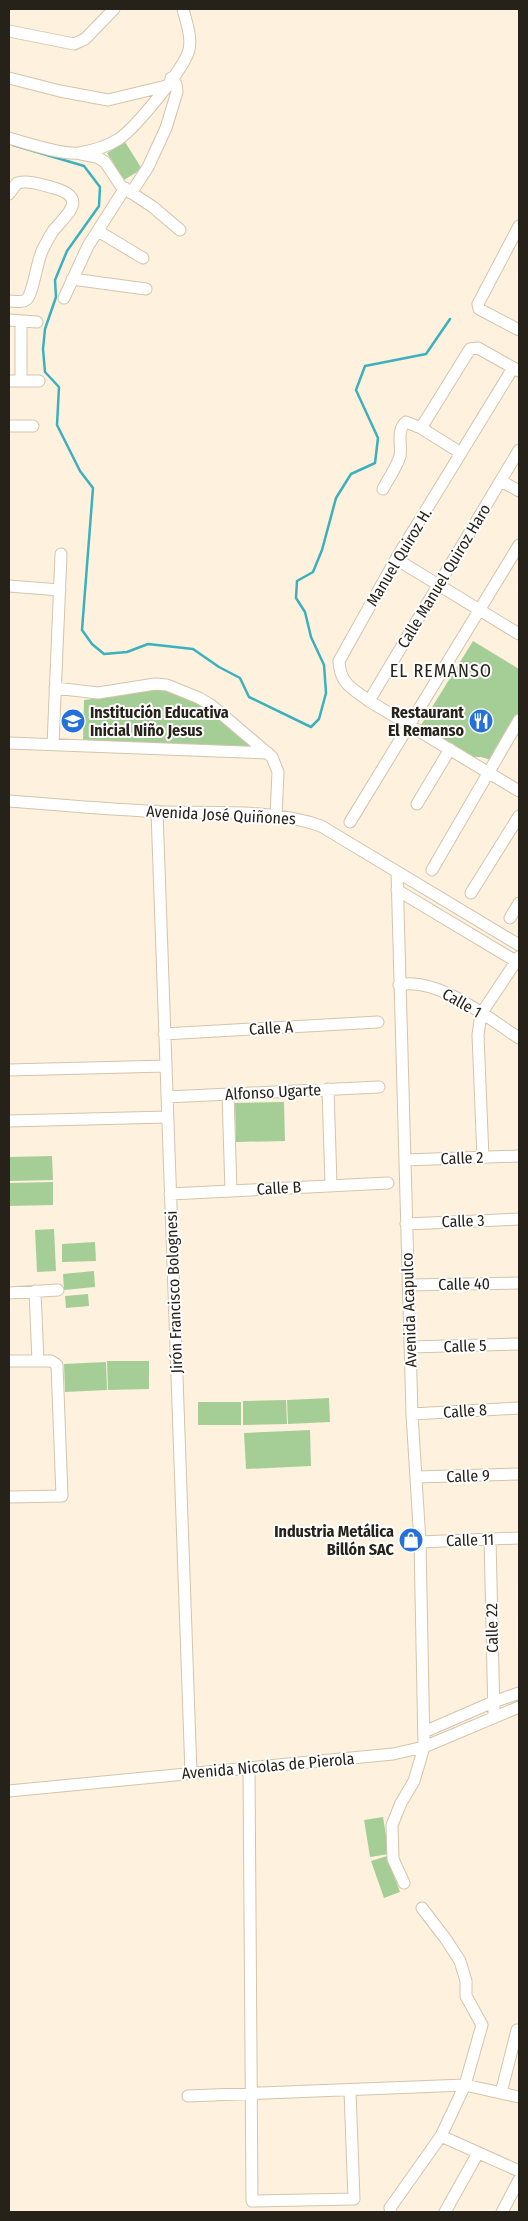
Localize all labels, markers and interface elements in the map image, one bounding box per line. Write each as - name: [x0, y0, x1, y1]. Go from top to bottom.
- street label: Calle Manuel Quiroz Haro: [393, 501, 495, 651]
- street label: Manuel Quiroz H.: [362, 505, 436, 609]
- district label: EL REMANSO: [390, 660, 492, 682]
- place label: Institución Educativa Inicial Niño Jesus: [90, 703, 229, 740]
- place label: Restaurant El Remanso: [388, 703, 464, 740]
- school or university icon: Institución Educativa Inicial Niño Jesus: [60, 708, 86, 734]
- restaurant icon: Restaurant El Remanso: [468, 708, 494, 734]
- street label: Avenida José Quiñones: [146, 802, 296, 828]
- street label: Calle 1: [439, 984, 485, 1022]
- street label: Calle A: [248, 1017, 294, 1039]
- street label: Alfonso Ugarte: [224, 1080, 322, 1104]
- street label: Calle 2: [440, 1148, 484, 1168]
- street label: Calle B: [256, 1177, 302, 1199]
- street label: Jirón Francisco Bolognesi: [162, 1210, 186, 1374]
- street label: Calle 3: [441, 1211, 485, 1231]
- street label: Avenida Acapulco: [397, 1252, 421, 1368]
- street label: Calle 40: [438, 1274, 490, 1294]
- street label: Calle 5: [443, 1336, 487, 1356]
- street label: Calle 8: [443, 1400, 487, 1422]
- street label: Calle 9: [446, 1466, 490, 1486]
- place label: Industria Metálica Billón SAC: [274, 1522, 395, 1559]
- shop icon: Industria Metálica Billón SAC: [398, 1527, 424, 1553]
- street label: Calle 11: [446, 1530, 494, 1550]
- street label: Calle 22: [482, 1603, 502, 1653]
- street label: Avenida Nicolas de Pierola: [181, 1749, 355, 1783]

